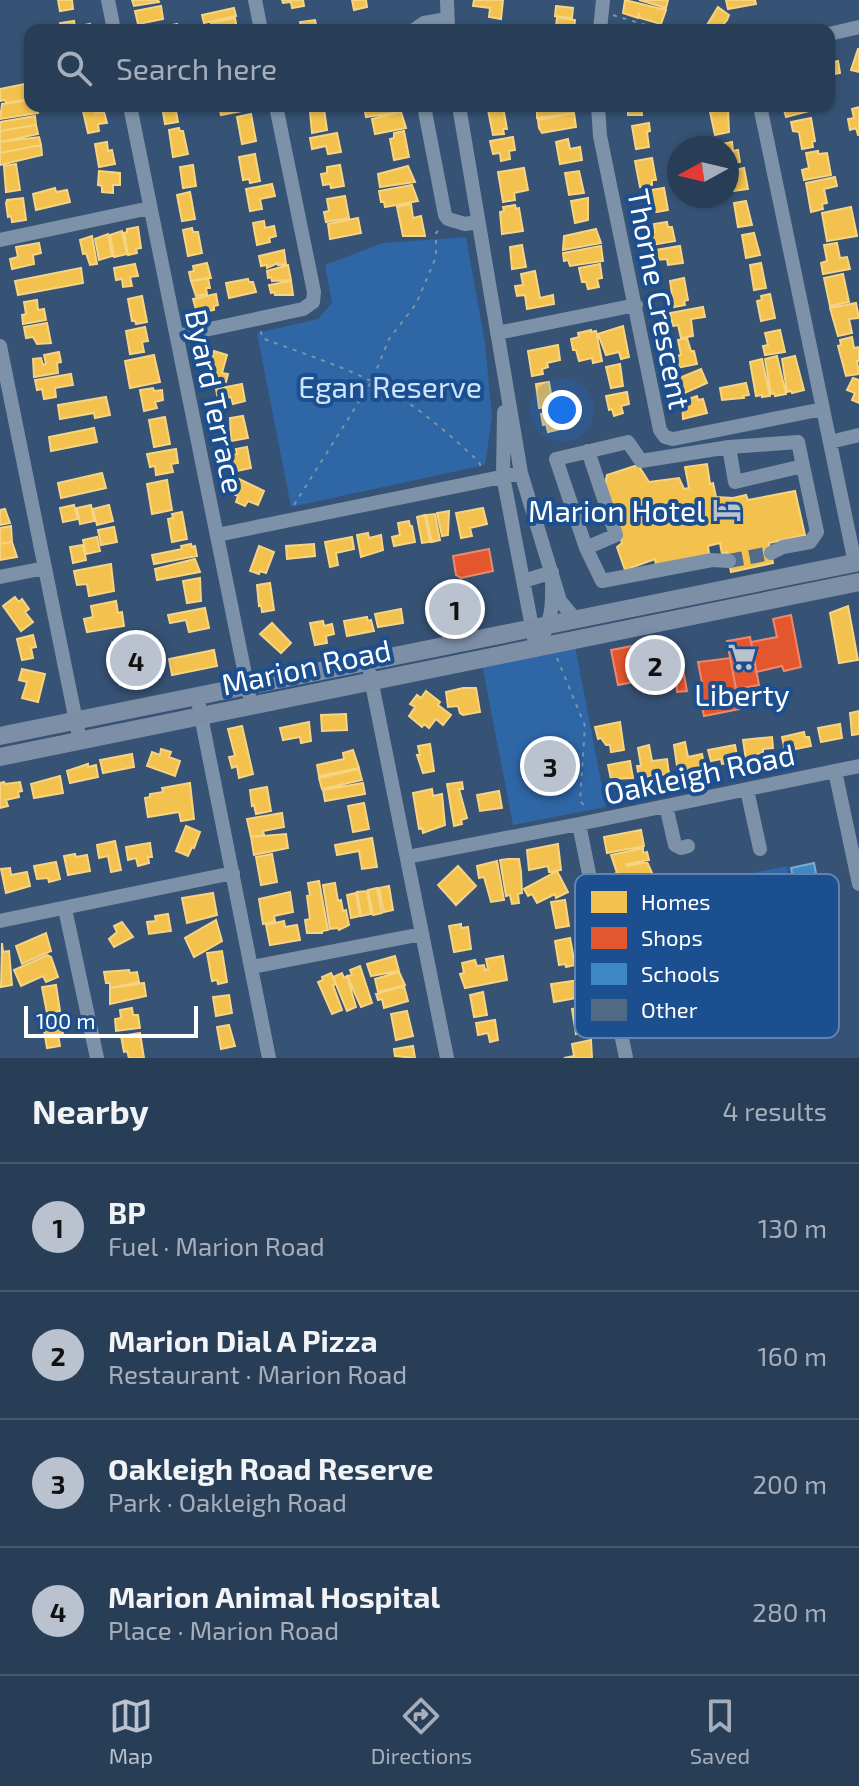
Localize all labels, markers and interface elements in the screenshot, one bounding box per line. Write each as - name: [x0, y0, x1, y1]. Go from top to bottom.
- search box: [24, 24, 835, 112]
- icon: search: [52, 46, 96, 90]
- text: Search here: [116, 50, 277, 86]
- north arrow: [667, 136, 739, 208]
- street label: Thorne Crescent: [621, 186, 699, 412]
- street label: Byard Terrace: [179, 306, 253, 496]
- park label: Egan Reserve: [298, 368, 482, 404]
- your location: [542, 390, 582, 430]
- place label: Marion Hotel: [528, 492, 705, 528]
- hotel icon: Marion Hotel: [712, 495, 742, 525]
- pin: 1: [429, 579, 481, 639]
- pin: 4: [110, 630, 162, 690]
- street label: Marion Road: [218, 630, 394, 702]
- pin: 2: [629, 635, 681, 695]
- supermarket icon: Liberty: [727, 642, 757, 672]
- place label: Liberty: [694, 676, 790, 712]
- street label: Oakleigh Road: [600, 735, 798, 811]
- pin: 3: [524, 736, 576, 796]
- legend: [575, 874, 839, 1038]
- text: Homes: [641, 888, 710, 914]
- text: Shops: [641, 924, 703, 950]
- text: Schools: [641, 960, 720, 986]
- text: Other: [641, 996, 698, 1022]
- scale bar: [24, 1002, 198, 1038]
- text: 100 m: [36, 1007, 95, 1033]
- text: Nearby: [32, 1090, 149, 1131]
- text: 4 results: [722, 1095, 827, 1126]
- text: BP: [108, 1194, 146, 1230]
- text: 1: [52, 1212, 64, 1243]
- text: 130 m: [758, 1212, 827, 1243]
- text: Fuel · Marion Road: [108, 1230, 325, 1261]
- text: Marion Dial A Pizza: [108, 1322, 378, 1358]
- text: 2: [50, 1340, 66, 1371]
- text: 160 m: [758, 1340, 827, 1371]
- text: Restaurant · Marion Road: [108, 1358, 407, 1389]
- text: Oakleigh Road Reserve: [108, 1450, 433, 1486]
- text: 3: [51, 1468, 65, 1499]
- text: 200 m: [752, 1468, 827, 1499]
- text: Park · Oakleigh Road: [108, 1486, 347, 1517]
- text: Marion Animal Hospital: [108, 1578, 440, 1614]
- text: 4: [50, 1596, 66, 1627]
- text: 280 m: [752, 1596, 827, 1627]
- text: Place · Marion Road: [108, 1614, 339, 1645]
- tab: Map: [109, 1694, 153, 1768]
- tab: Directions: [371, 1694, 472, 1768]
- tab: Saved: [690, 1694, 750, 1768]

